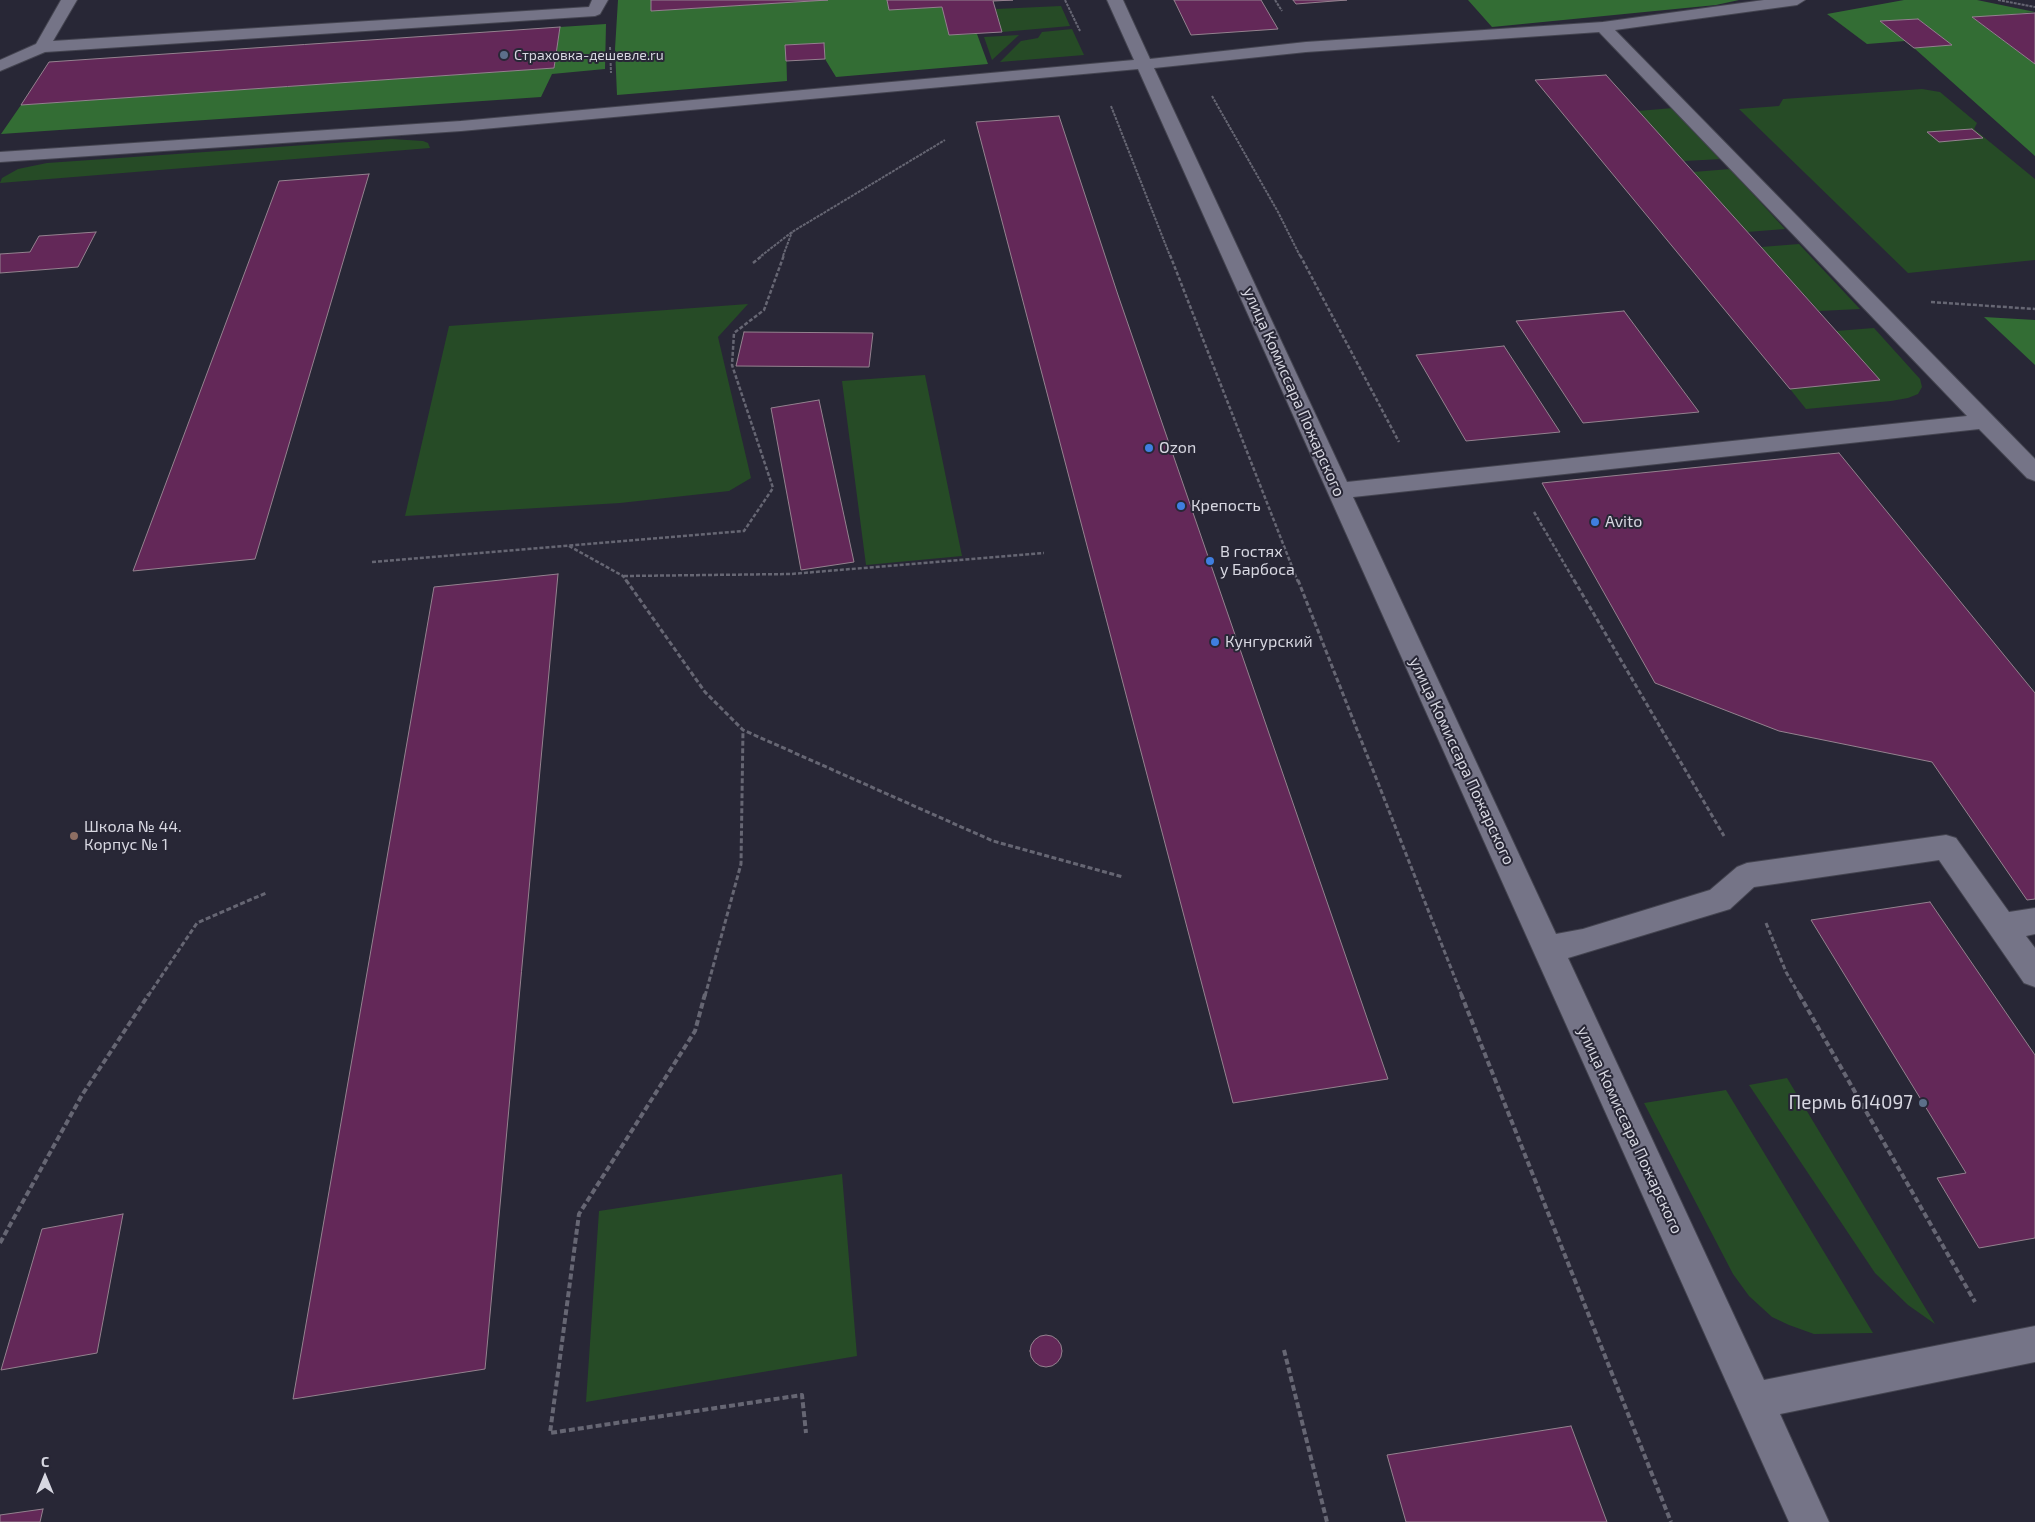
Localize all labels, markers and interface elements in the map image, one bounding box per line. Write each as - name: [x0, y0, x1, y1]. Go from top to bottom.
- place label: Страховка-дешевле.ru: [514, 47, 664, 63]
- marker: Страховка-дешевле.ru: [498, 49, 510, 61]
- street label: улица Комиссара Пожарского: [1239, 284, 1349, 500]
- place label: Ozon: [1159, 438, 1196, 458]
- marker: Ozon: [1143, 442, 1155, 454]
- place label: Крепость: [1191, 496, 1261, 516]
- marker: Крепость: [1175, 500, 1187, 512]
- place label: Avito: [1605, 512, 1642, 532]
- marker: Avito: [1589, 516, 1601, 528]
- place label: В гостях у Барбоса: [1220, 542, 1295, 580]
- marker: В гостях у Барбоса: [1204, 555, 1216, 567]
- place label: Кунгурский: [1225, 632, 1313, 652]
- marker: Кунгурский: [1209, 636, 1221, 648]
- street label: улица Комиссара Пожарского: [1405, 654, 1519, 868]
- place label: Школа № 44. Корпус № 1: [84, 817, 182, 855]
- marker: Школа № 44. Корпус № 1: [68, 830, 80, 842]
- street label: улица Комиссара Пожарского: [1573, 1023, 1687, 1237]
- place label: Пермь 614097: [1789, 1092, 1913, 1114]
- marker: Пермь 614097: [1917, 1097, 1929, 1109]
- north arrow: [20, 1452, 70, 1502]
- text: С: [41, 1453, 49, 1470]

